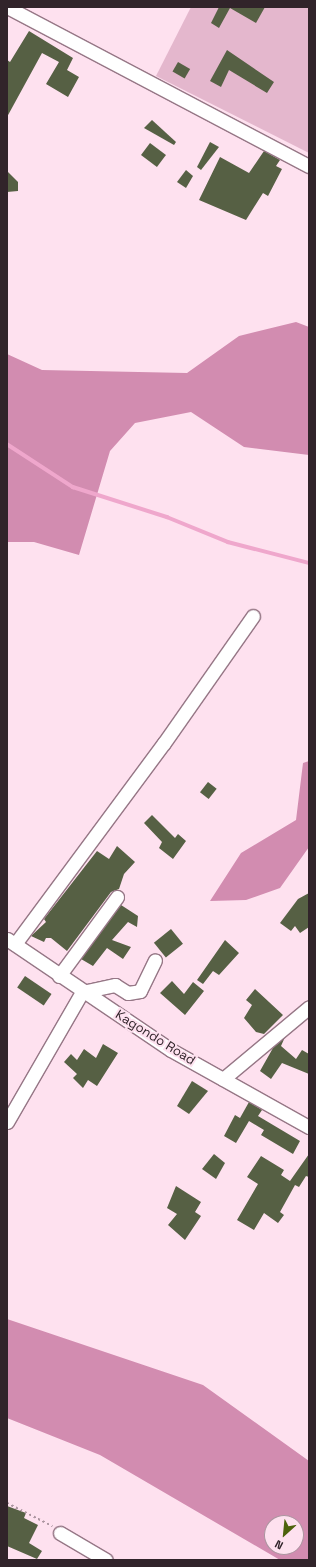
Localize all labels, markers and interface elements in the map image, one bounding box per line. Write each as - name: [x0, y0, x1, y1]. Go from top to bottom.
- street label: Kagondo Road: [112, 1007, 198, 1069]
- north arrow: [264, 1515, 304, 1555]
- text: N: [273, 1537, 285, 1553]

